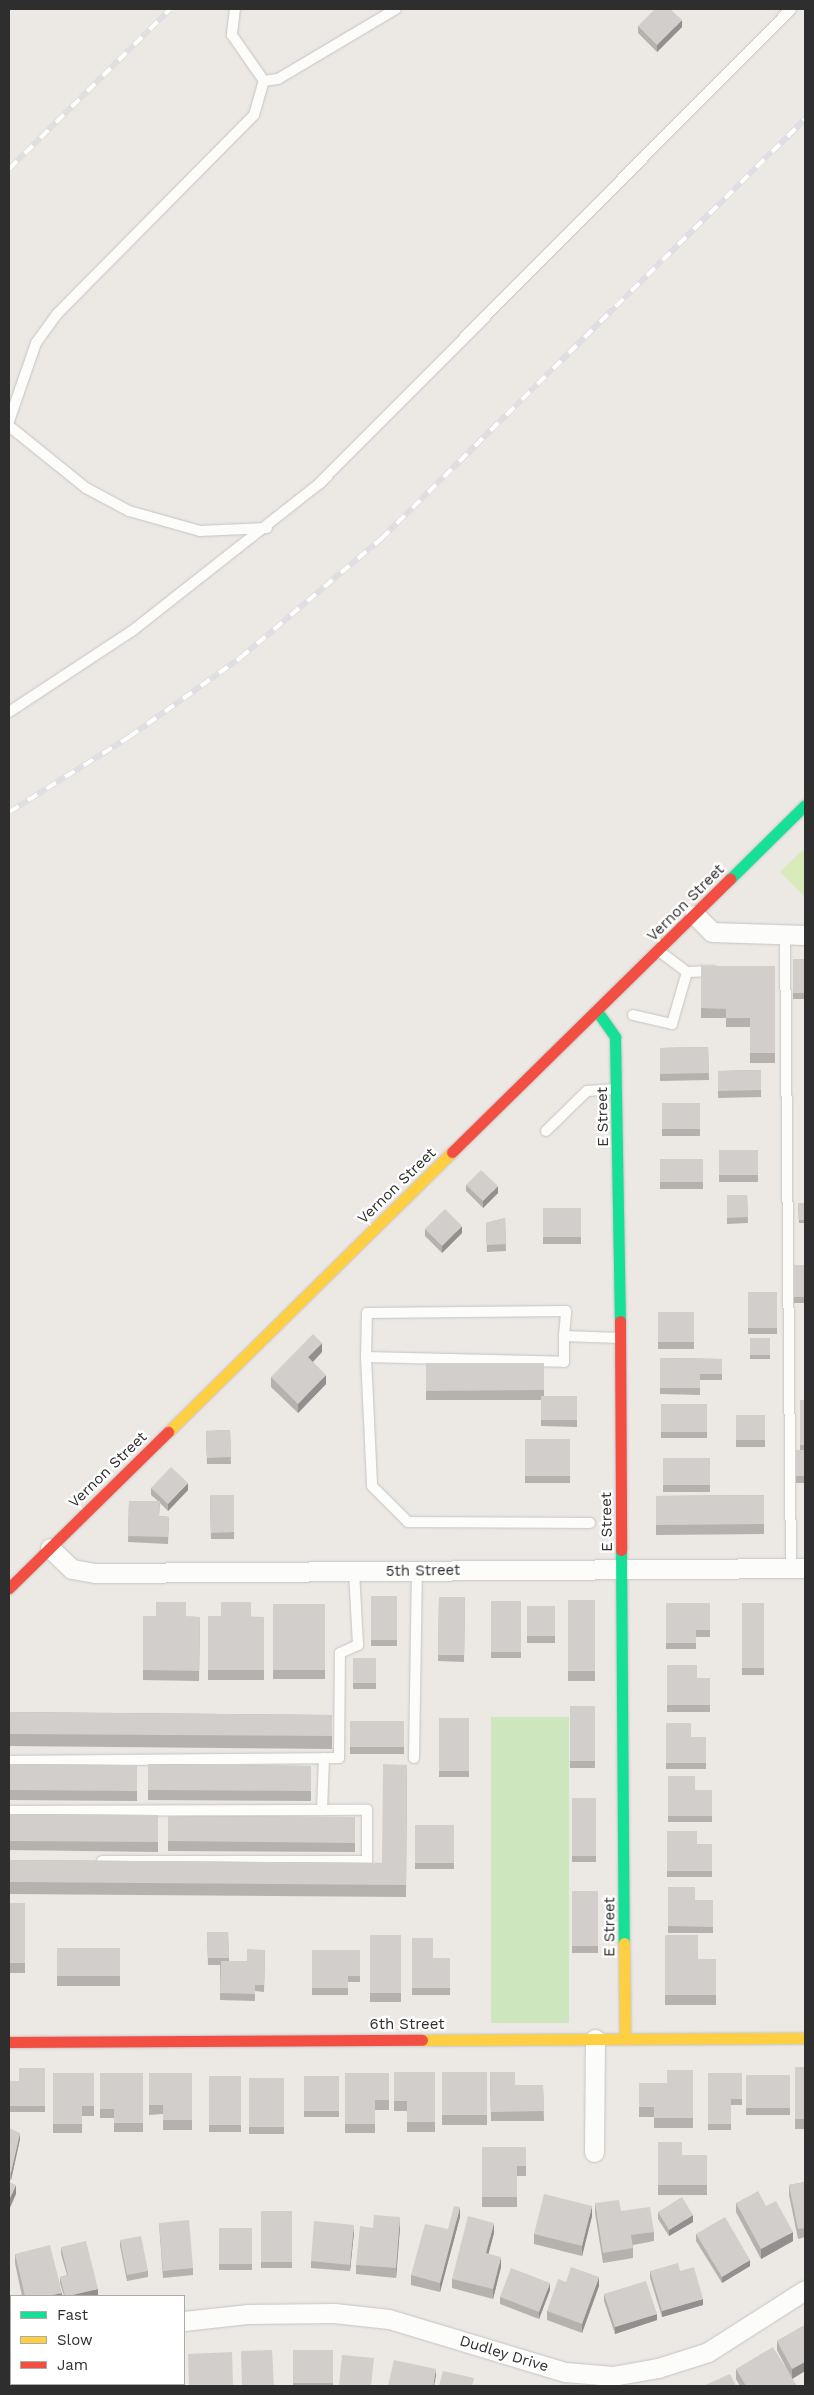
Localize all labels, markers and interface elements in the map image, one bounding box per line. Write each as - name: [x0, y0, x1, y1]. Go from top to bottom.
- street label: Vernon Street: [644, 861, 728, 945]
- street label: E Street: [593, 1087, 613, 1147]
- street label: Vernon Street: [354, 1144, 440, 1228]
- street label: Vernon Street: [65, 1428, 151, 1512]
- street label: E Street: [597, 1492, 617, 1552]
- street label: 5th Street: [386, 1561, 460, 1581]
- street label: E Street: [601, 1897, 619, 1957]
- street label: 6th Street: [370, 2016, 444, 2034]
- legend: [10, 2295, 185, 2385]
- text: Fast: [57, 2306, 88, 2324]
- text: Slow: [57, 2331, 93, 2349]
- street label: Dudley Drive: [457, 2332, 551, 2376]
- text: Jam: [57, 2356, 88, 2374]

